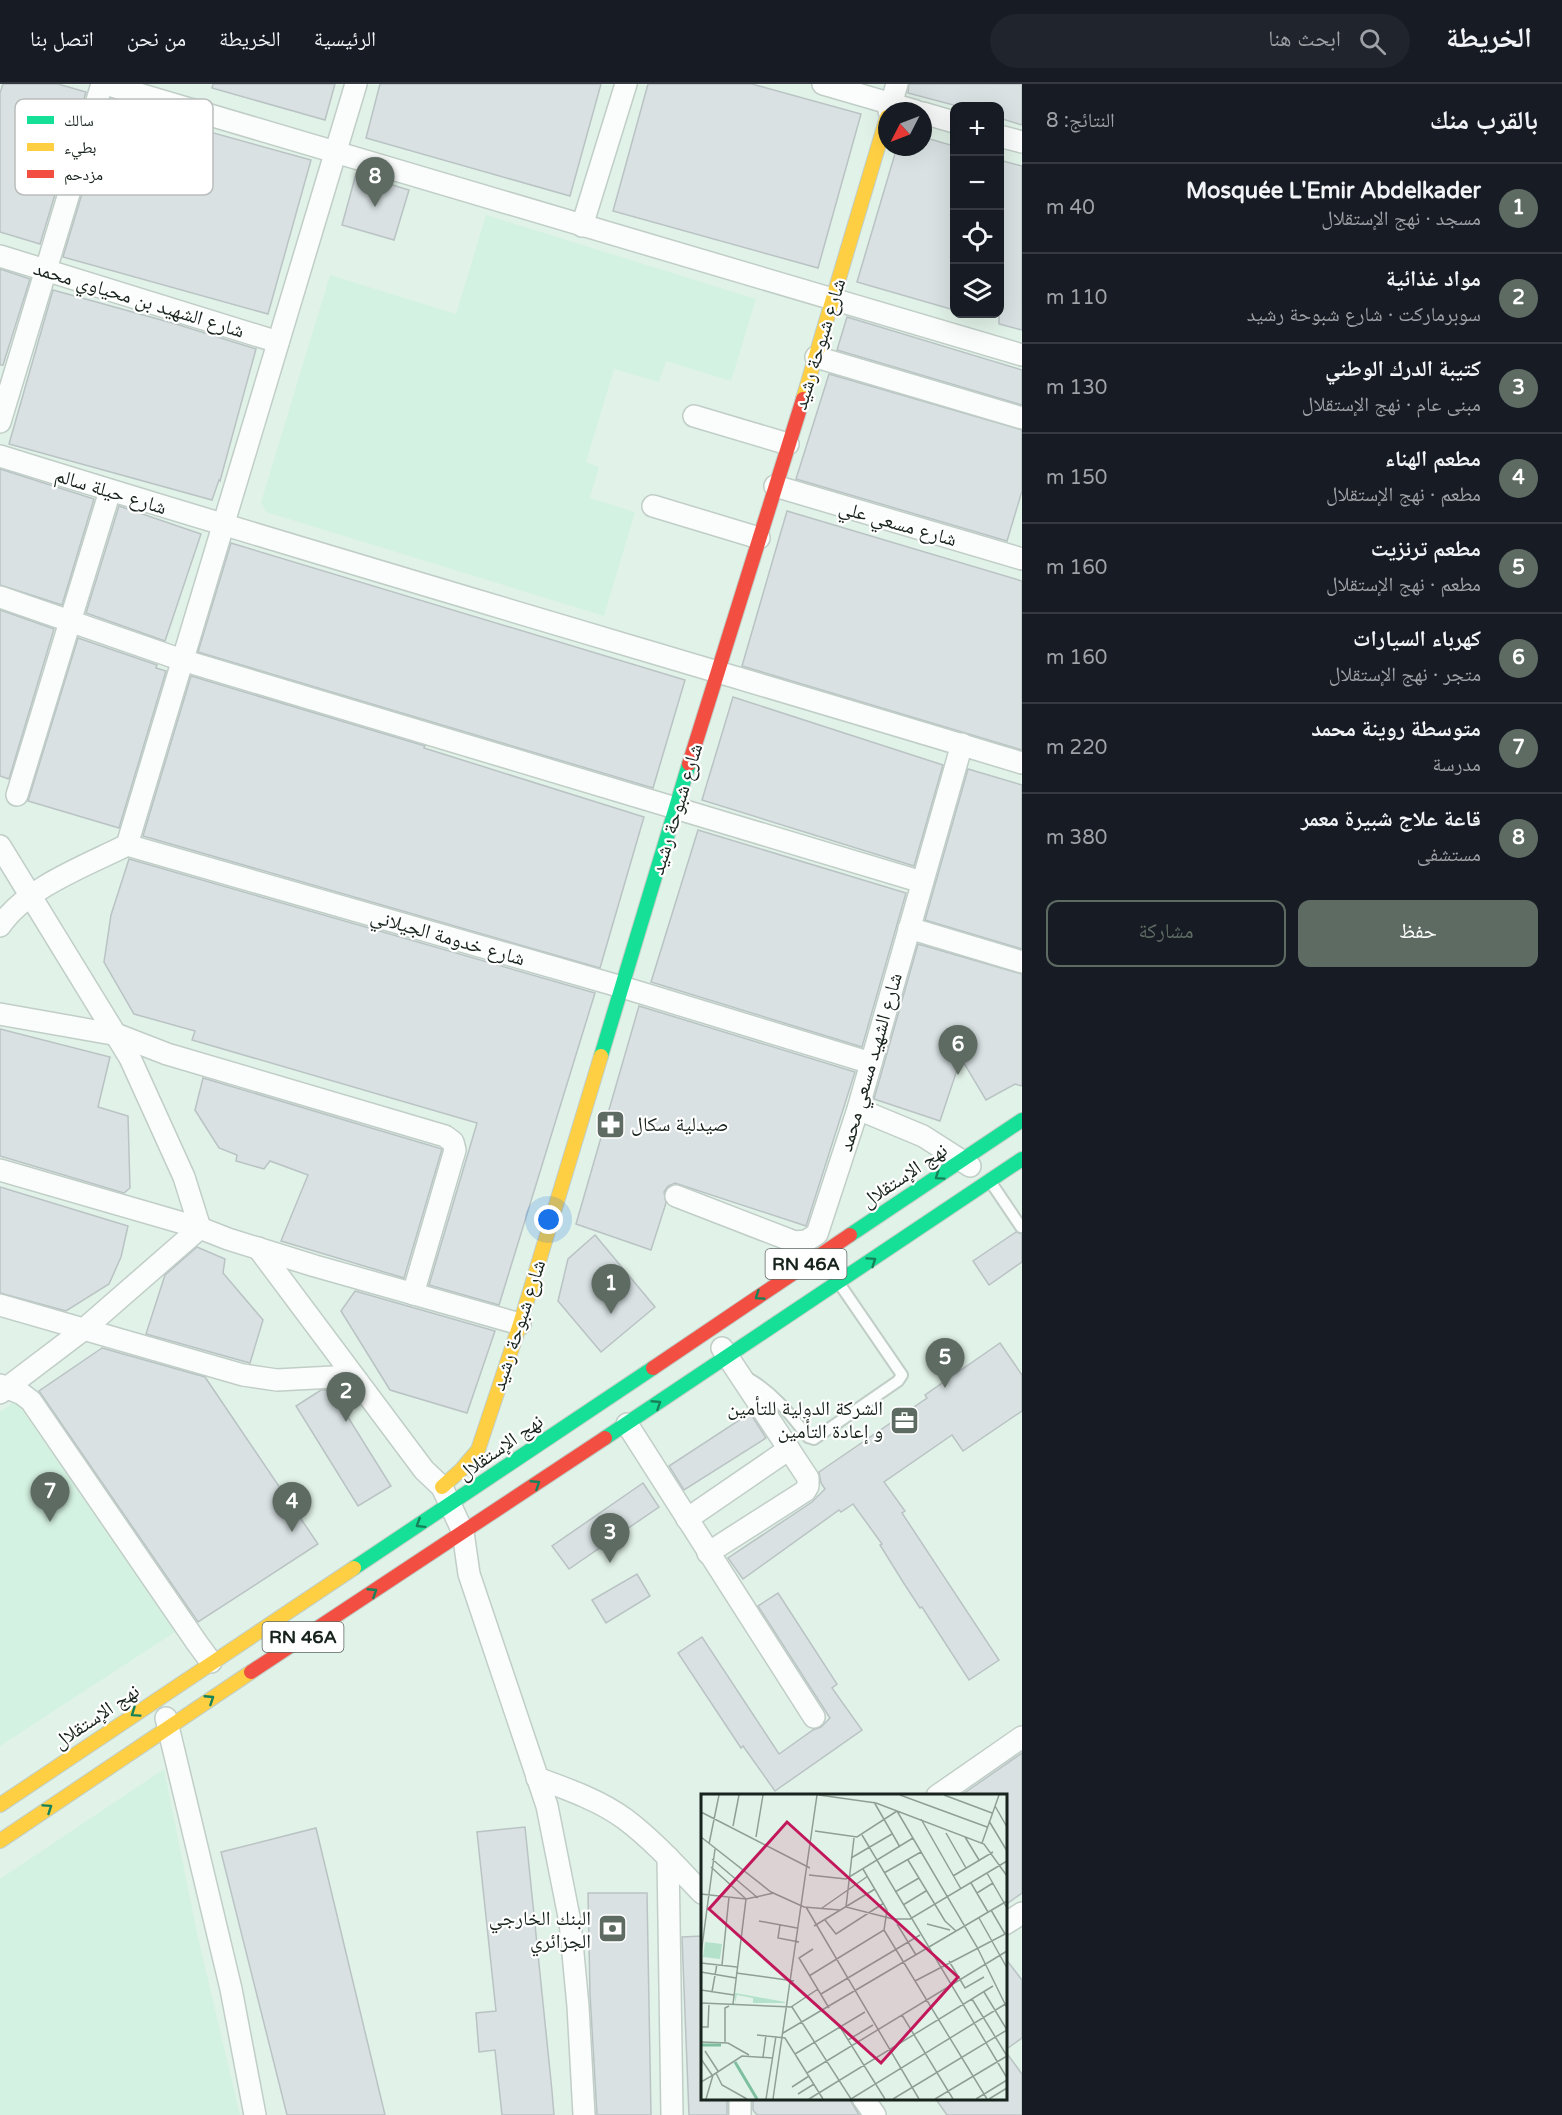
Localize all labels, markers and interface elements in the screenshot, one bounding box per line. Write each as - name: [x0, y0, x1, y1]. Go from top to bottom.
- search box: [990, 14, 1410, 68]
- text: الخريطة: [1446, 21, 1532, 55]
- icon: search: [1356, 25, 1389, 58]
- text: ابحث هنا: [1268, 26, 1341, 52]
- text: اتصل بنا: [30, 27, 94, 52]
- text: من نحن: [127, 27, 186, 52]
- text: الخريطة: [219, 27, 281, 52]
- text: الرئيسية: [314, 27, 376, 52]
- legend: [15, 99, 213, 195]
- north arrow: [878, 102, 932, 156]
- map controls: [950, 102, 1004, 318]
- button: +: [950, 102, 1004, 156]
- text: بالقرب منك: [1430, 105, 1538, 136]
- text: النتائج: 8: [1046, 109, 1115, 133]
- text: سالك: [64, 111, 94, 131]
- text: بطيء: [64, 138, 96, 160]
- button: −: [950, 156, 1004, 210]
- pin: 8: [356, 158, 394, 207]
- text: مزدحم: [64, 165, 103, 185]
- text: Mosquée L'Emir Abdelkader: [1186, 178, 1481, 204]
- text: 40 m: [1046, 196, 1095, 220]
- text: 1: [1512, 196, 1525, 220]
- text: مسجد · نهج الإستقلال: [1321, 207, 1481, 231]
- button: locate: [950, 210, 1004, 264]
- street label: شارع الشهيد بن محياوي محمد: [29, 256, 247, 346]
- button: layers: [950, 264, 1004, 318]
- text: مواد غذائية: [1386, 266, 1481, 292]
- street label: شارع شبوحة رشيد: [789, 276, 851, 413]
- text: 110 m: [1046, 286, 1107, 310]
- text: 2: [1512, 286, 1525, 310]
- text: سوبرماركت · شارع شبوحة رشيد: [1247, 303, 1481, 327]
- text: كتيبة الدرك الوطني: [1325, 356, 1481, 382]
- text: 130 m: [1046, 376, 1107, 400]
- text: 3: [1512, 376, 1525, 400]
- text: مبنى عام · نهج الإستقلال: [1302, 393, 1481, 417]
- text: مطعم الهناء: [1385, 446, 1481, 472]
- street label: شارع حيلة سالم: [52, 464, 169, 521]
- text: 150 m: [1046, 466, 1107, 490]
- text: 4: [1512, 466, 1525, 490]
- text: مطعم · نهج الإستقلال: [1326, 483, 1481, 507]
- street label: شارع مسعي علي: [835, 496, 959, 555]
- text: مطعم ترنزيت: [1371, 536, 1481, 562]
- text: 160 m: [1046, 556, 1107, 580]
- text: 5: [1512, 556, 1525, 580]
- text: مطعم · نهج الإستقلال: [1326, 573, 1481, 597]
- text: كهرباء السيارات: [1353, 626, 1481, 652]
- text: 160 m: [1046, 646, 1107, 670]
- text: 6: [1512, 646, 1525, 670]
- text: متجر · نهج الإستقلال: [1329, 663, 1481, 687]
- text: متوسطة روينة محمد: [1311, 716, 1481, 742]
- text: 220 m: [1046, 736, 1107, 760]
- text: 7: [1512, 736, 1525, 760]
- street label: شارع شبوحة رشيد: [646, 741, 708, 878]
- text: مدرسة: [1432, 753, 1481, 777]
- text: قاعة علاج شبيرة معمر: [1301, 806, 1481, 832]
- text: 380 m: [1046, 826, 1107, 850]
- text: 8: [1512, 826, 1525, 850]
- text: مستشفى: [1417, 843, 1481, 867]
- button: مشاركة: [1046, 900, 1286, 967]
- button: حفظ: [1298, 900, 1538, 967]
- street label: شارع خدومة الجيلاني: [367, 904, 528, 974]
- street label: شارع الشهيد مسعي محمد: [834, 970, 911, 1155]
- pin: 6: [938, 1026, 978, 1075]
- pharmacy icon: صيدلية سكال: [594, 1108, 626, 1140]
- place label: صيدلية سكال: [631, 1113, 728, 1137]
- street label: نهج الإستقلال: [857, 1138, 952, 1213]
- one-way arrow: [934, 1169, 945, 1180]
- your location: [534, 1205, 563, 1234]
- road number: RN 46A: [766, 1249, 846, 1279]
- street label: شارع شبوحة رشيد: [487, 1257, 551, 1394]
- one-way arrow: [865, 1257, 876, 1268]
- pin: 1: [592, 1264, 630, 1314]
- one-way arrow: [755, 1289, 766, 1300]
- pin: 5: [926, 1338, 964, 1388]
- pin: 2: [326, 1372, 366, 1422]
- place label: الشركة الدولية للتأمين و إعادة التأمين: [727, 1396, 883, 1445]
- one-way arrow: [650, 1400, 661, 1411]
- office icon: الشركة الدولية للتأمين و إعادة التأمين: [888, 1404, 920, 1436]
- street label: نهج الإستقلال: [453, 1410, 548, 1486]
- pin: 7: [31, 1472, 70, 1522]
- one-way arrow: [529, 1480, 540, 1491]
- pin: 4: [272, 1482, 312, 1532]
- pin: 3: [590, 1514, 630, 1563]
- one-way arrow: [416, 1516, 426, 1528]
- one-way arrow: [367, 1587, 377, 1599]
- road number: RN 46A: [262, 1622, 344, 1652]
- street label: نهج الإستقلال: [49, 1679, 144, 1754]
- one-way arrow: [203, 1695, 214, 1706]
- one-way arrow: [131, 1706, 142, 1717]
- inset map: [701, 1794, 1007, 2100]
- one-way arrow: [42, 1804, 53, 1815]
- place label: البنك الخارجي الجزائري: [489, 1907, 591, 1957]
- bank icon: البنك الخارجي الجزائري: [596, 1913, 628, 1945]

